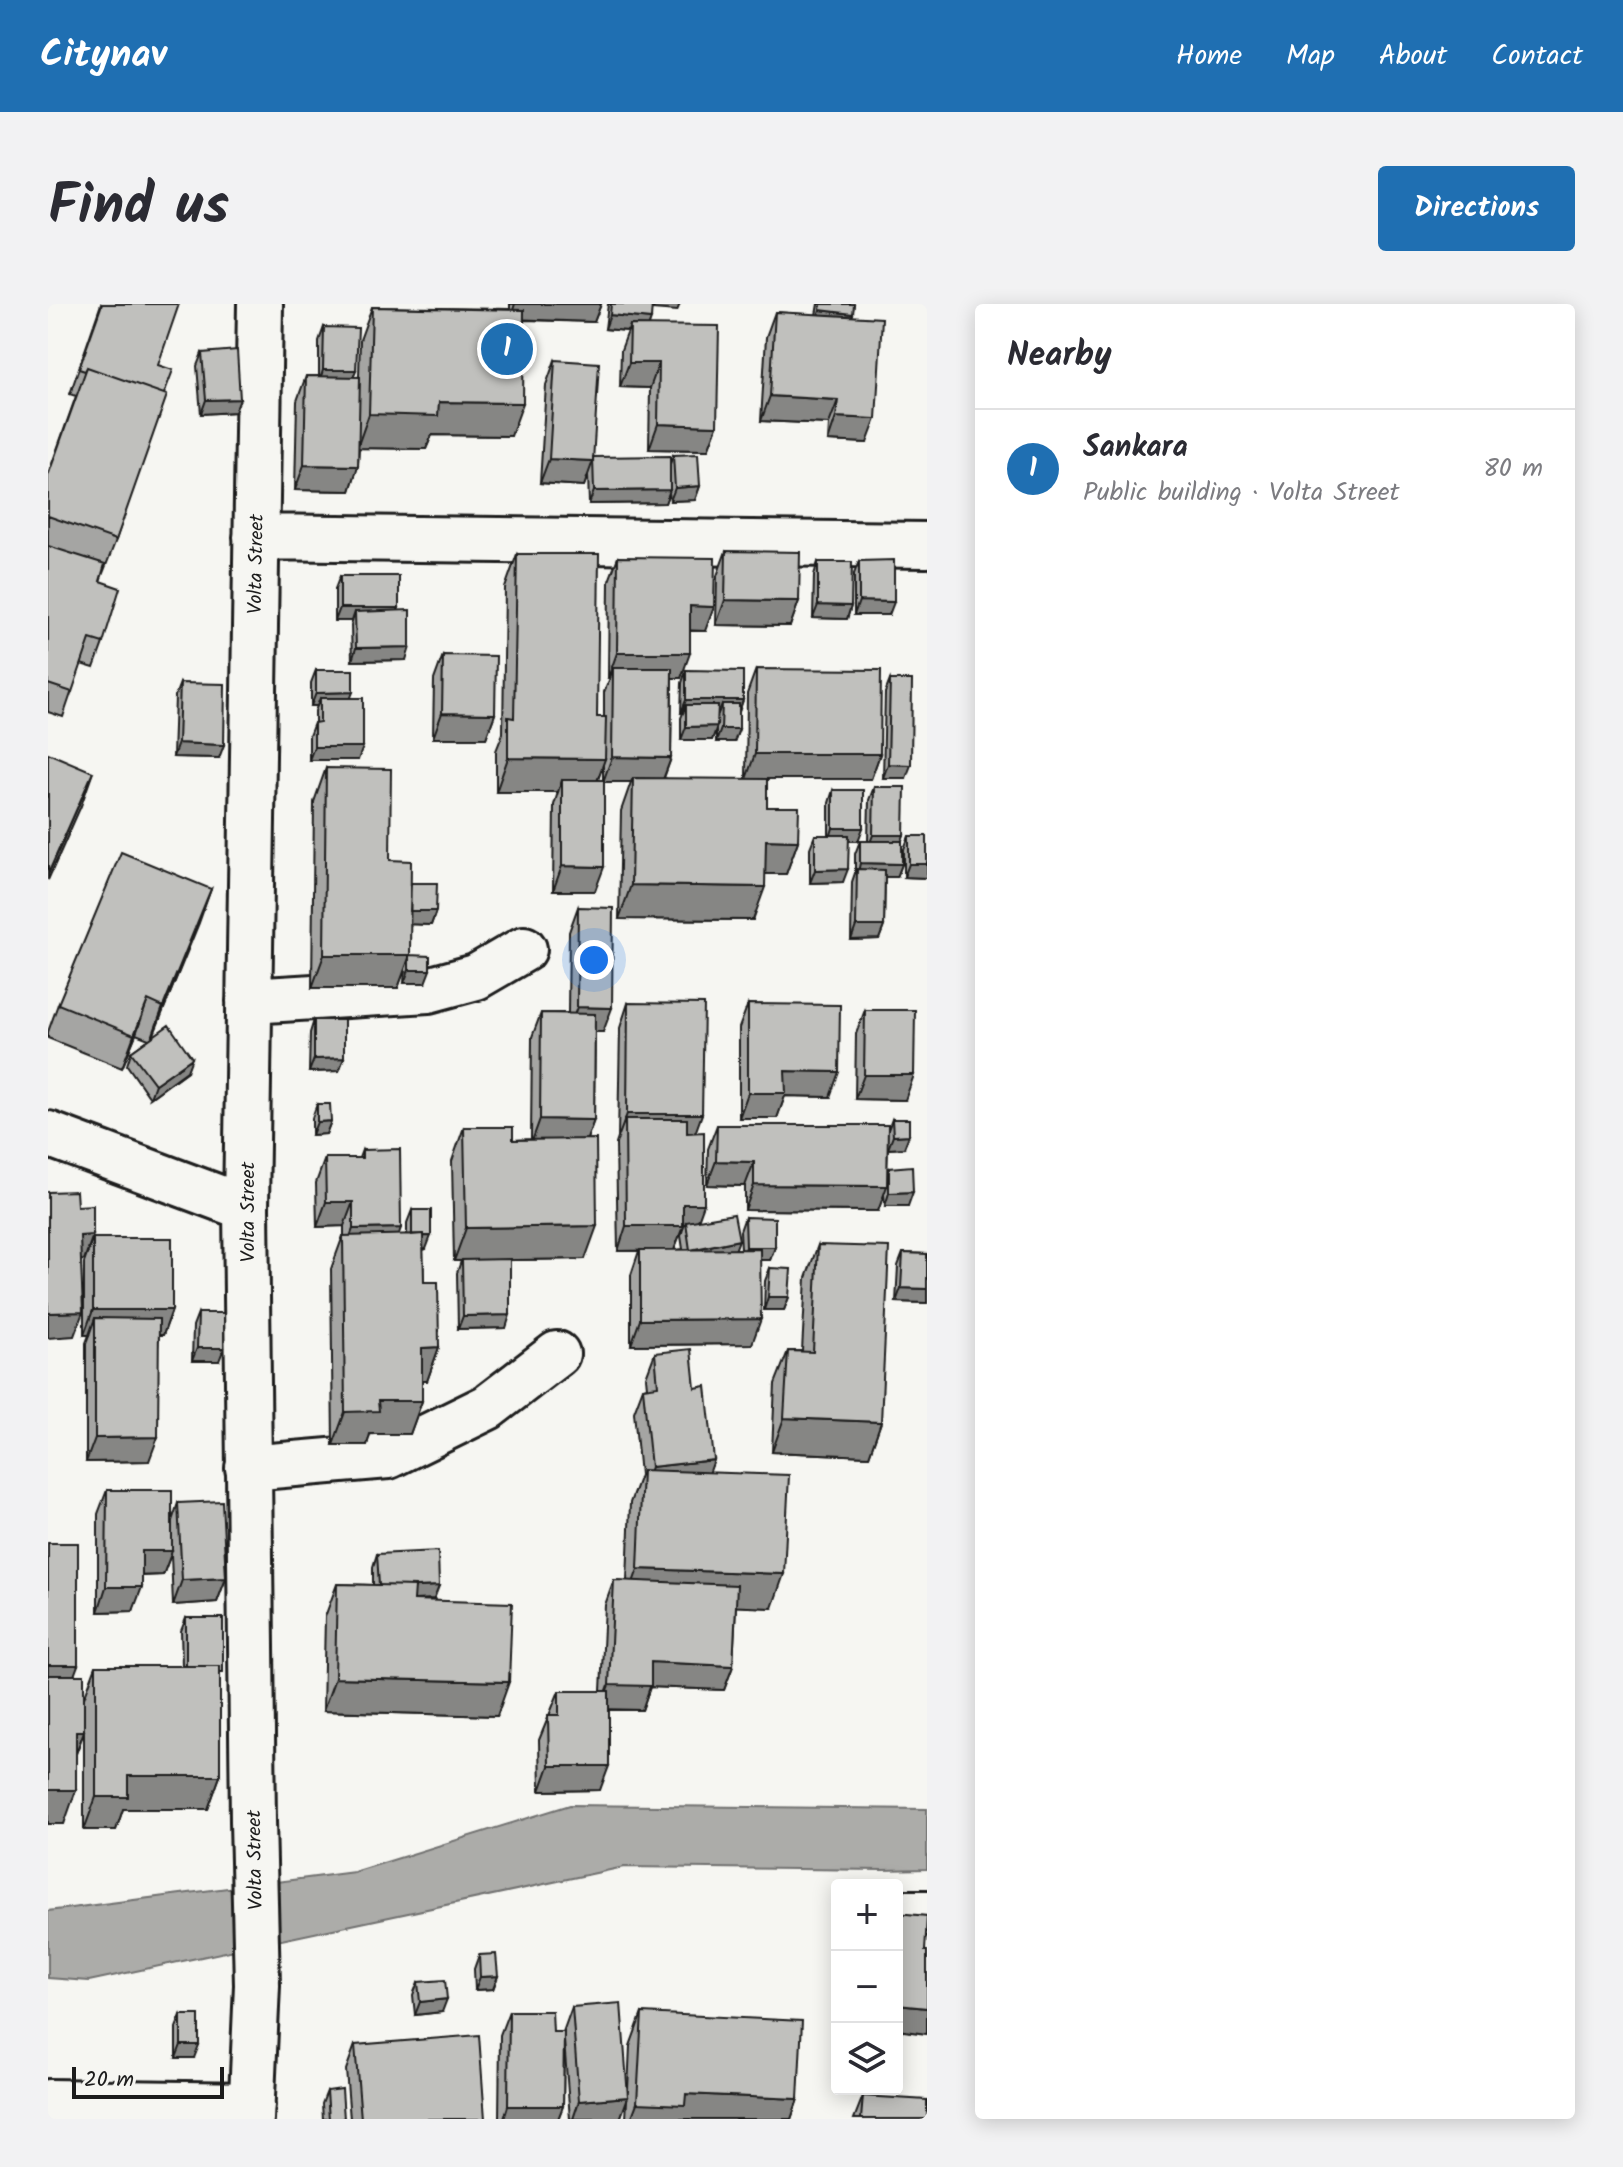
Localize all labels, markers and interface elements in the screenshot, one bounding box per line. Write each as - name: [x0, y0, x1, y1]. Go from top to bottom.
- text: Citynav: [40, 26, 167, 86]
- text: Home: [1176, 34, 1242, 79]
- text: Map: [1286, 34, 1335, 79]
- text: About: [1379, 34, 1447, 79]
- text: Contact: [1491, 34, 1583, 79]
- text: Find us: [48, 163, 229, 253]
- button: Directions: [1378, 166, 1575, 251]
- pin: 1: [481, 319, 533, 379]
- text: Nearby: [1007, 329, 1112, 383]
- text: Sankara: [1083, 424, 1188, 472]
- text: 1: [1029, 448, 1037, 490]
- text: 80 m: [1483, 448, 1543, 490]
- text: Public building · Volta Street: [1083, 472, 1400, 514]
- street label: Volta Street: [240, 513, 274, 615]
- your location: [574, 940, 614, 980]
- street label: Volta Street: [233, 1162, 265, 1262]
- street label: Volta Street: [239, 1809, 273, 1910]
- map controls: [831, 1879, 903, 2095]
- button: +: [831, 1879, 903, 1951]
- button: −: [831, 1951, 903, 2023]
- button: layers: [831, 2023, 903, 2095]
- scale bar: [72, 2063, 224, 2099]
- text: 20 m: [84, 2063, 134, 2098]

